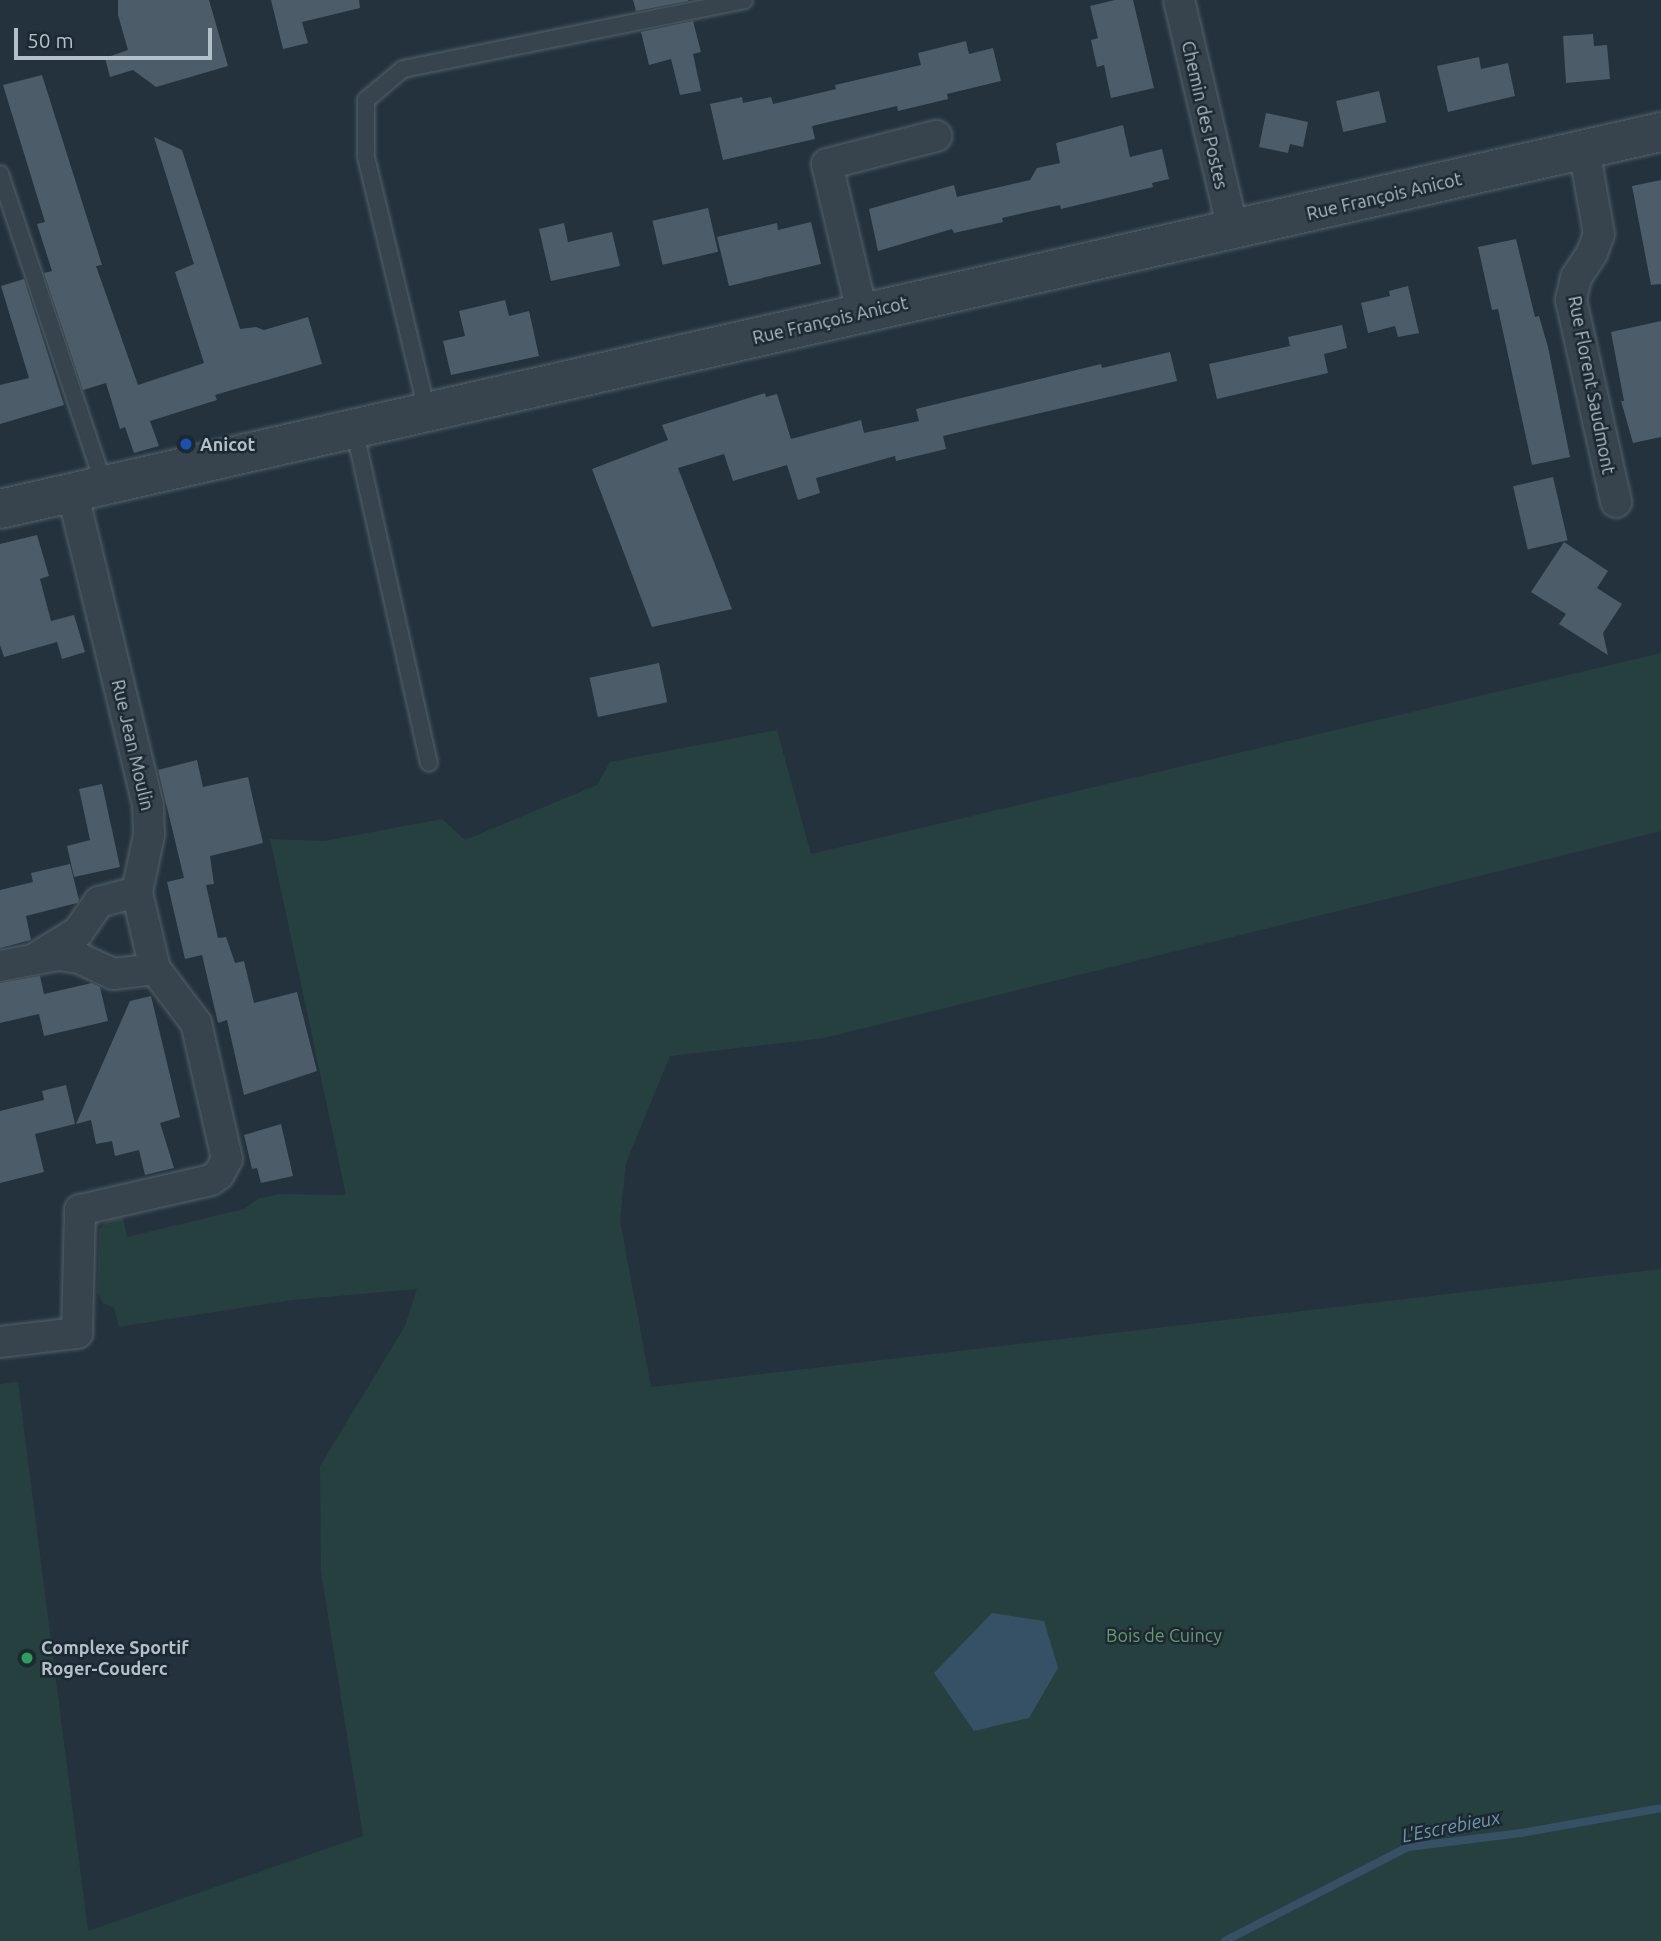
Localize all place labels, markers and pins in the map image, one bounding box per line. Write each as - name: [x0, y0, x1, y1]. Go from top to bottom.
- place label: Anicot: [200, 433, 255, 455]
- marker: Anicot: [178, 436, 194, 452]
- place label: Complexe Sportif Roger-Couderc: [41, 1637, 189, 1680]
- marker: Complexe Sportif Roger-Couderc: [19, 1650, 35, 1666]

